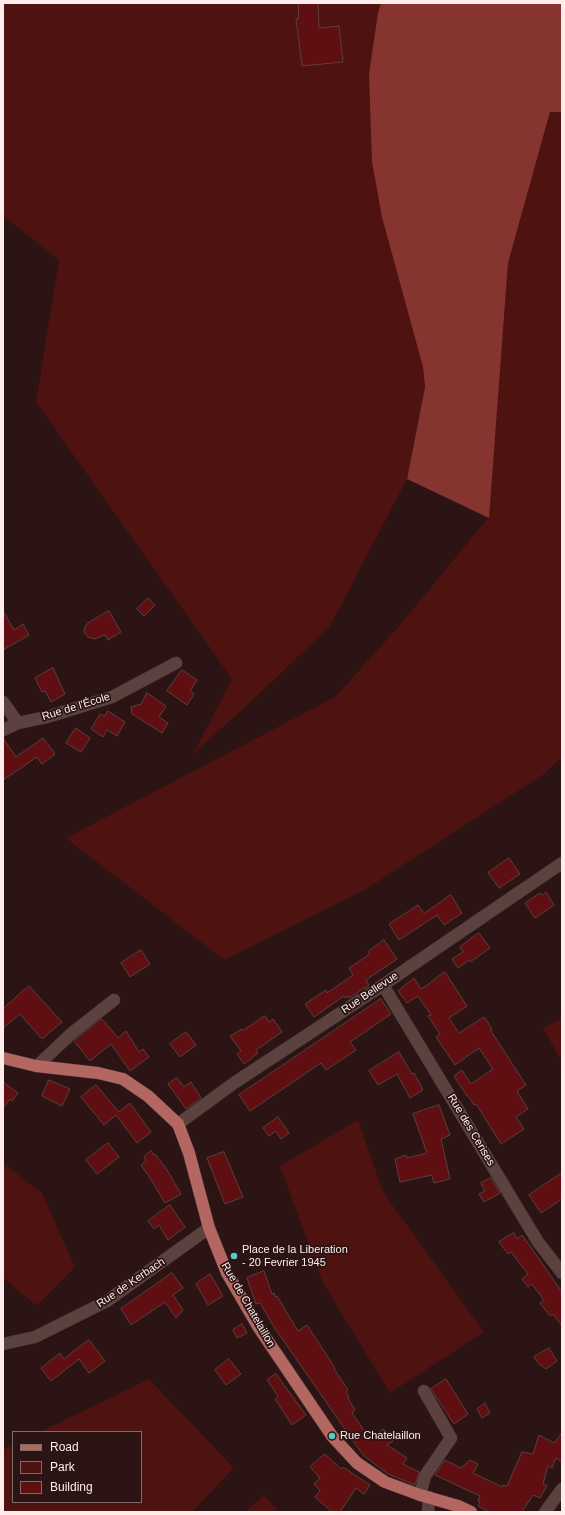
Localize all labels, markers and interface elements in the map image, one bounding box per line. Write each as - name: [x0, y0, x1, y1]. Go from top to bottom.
- street label: Rue de l'École: [40, 690, 112, 724]
- street label: Rue Bellevue: [339, 969, 401, 1017]
- street label: Rue des Cerises: [444, 1092, 498, 1168]
- place label: Place de la Liberation - 20 Fevrier 1945: [242, 1243, 348, 1269]
- marker: Place de la Liberation - 20 Fevrier 1945: [229, 1251, 239, 1261]
- street label: Rue de Kerbach: [94, 1255, 168, 1311]
- street label: Rue de Chatelaillon: [218, 1260, 278, 1350]
- place label: Rue Chatelaillon: [340, 1429, 421, 1443]
- legend: [12, 1431, 142, 1503]
- marker: Rue Chatelaillon: [327, 1431, 337, 1441]
- text: Road: [50, 1440, 79, 1454]
- text: Park: [50, 1460, 75, 1474]
- text: Building: [50, 1480, 93, 1494]

